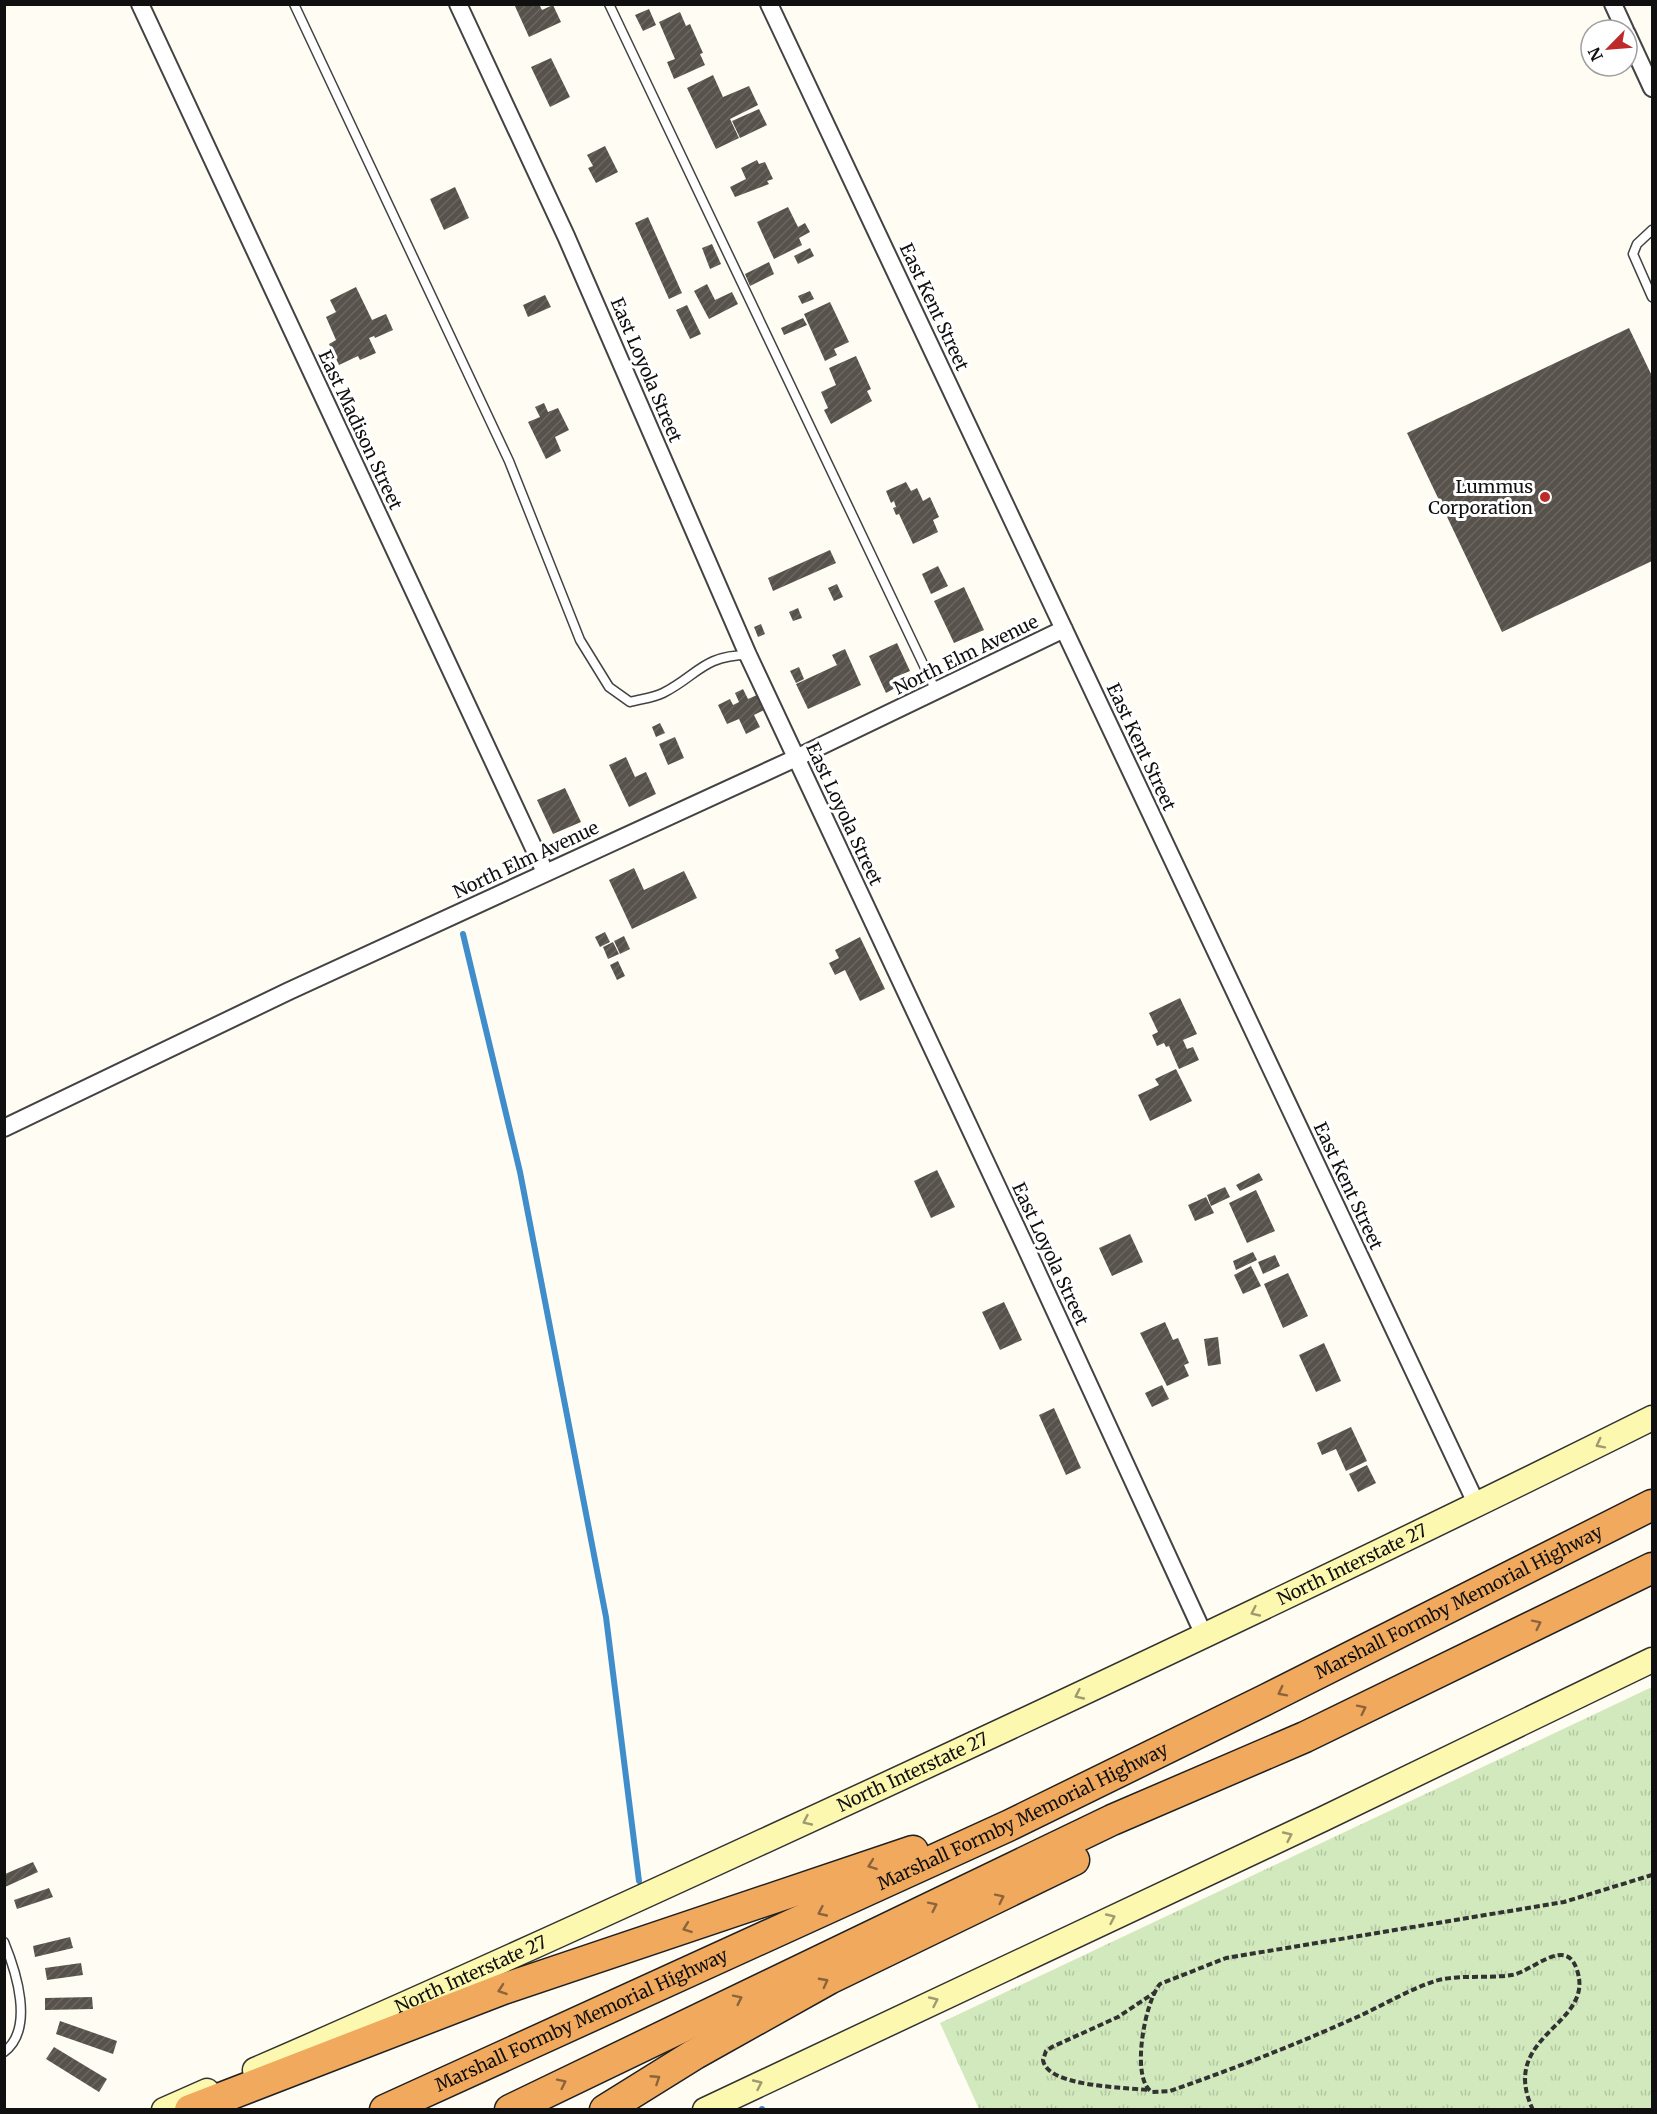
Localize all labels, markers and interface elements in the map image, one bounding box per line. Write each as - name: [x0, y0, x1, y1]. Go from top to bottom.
- north arrow: [1579, 18, 1639, 78]
- text: N: [1584, 44, 1607, 64]
- street label: East Kent Street: [895, 239, 974, 374]
- street label: East Loyola Street: [606, 294, 687, 446]
- street label: East Madison Street: [313, 346, 407, 513]
- place label: Lummus Corporation: [1428, 475, 1533, 519]
- marker: Lummus Corporation: [1538, 490, 1552, 504]
- street label: North Elm Avenue: [890, 610, 1042, 699]
- street label: East Kent Street: [1102, 679, 1181, 814]
- street label: East Loyola Street: [801, 739, 888, 889]
- street label: North Elm Avenue: [449, 816, 602, 903]
- street label: East Kent Street: [1309, 1118, 1388, 1253]
- street label: East Loyola Street: [1007, 1179, 1094, 1329]
- one-way arrow: [1596, 1436, 1607, 1448]
- street label: North Interstate 27: [1273, 1518, 1431, 1610]
- street label: Marshall Formby Memorial Highway: [1311, 1520, 1607, 1684]
- one-way arrow: [1250, 1604, 1261, 1616]
- one-way arrow: [1531, 1620, 1542, 1632]
- one-way arrow: [1277, 1685, 1288, 1696]
- one-way arrow: [1074, 1687, 1085, 1699]
- one-way arrow: [1355, 1705, 1366, 1717]
- street label: North Interstate 27: [833, 1727, 992, 1817]
- street label: Marshall Formby Memorial Highway: [874, 1737, 1172, 1895]
- one-way arrow: [802, 1814, 813, 1826]
- one-way arrow: [1281, 1831, 1292, 1843]
- one-way arrow: [867, 1858, 878, 1871]
- one-way arrow: [994, 1894, 1005, 1906]
- one-way arrow: [927, 1901, 938, 1913]
- one-way arrow: [817, 1904, 828, 1916]
- one-way arrow: [1104, 1913, 1115, 1925]
- one-way arrow: [682, 1920, 693, 1933]
- street label: North Interstate 27: [391, 1930, 550, 2018]
- street label: Marshall Formby Memorial Highway: [431, 1943, 732, 2097]
- one-way arrow: [818, 1978, 829, 1989]
- one-way arrow: [497, 1982, 508, 1995]
- one-way arrow: [732, 1994, 743, 2006]
- one-way arrow: [928, 1996, 939, 2008]
- one-way arrow: [649, 2076, 660, 2087]
- one-way arrow: [556, 2079, 567, 2091]
- one-way arrow: [752, 2080, 763, 2092]

